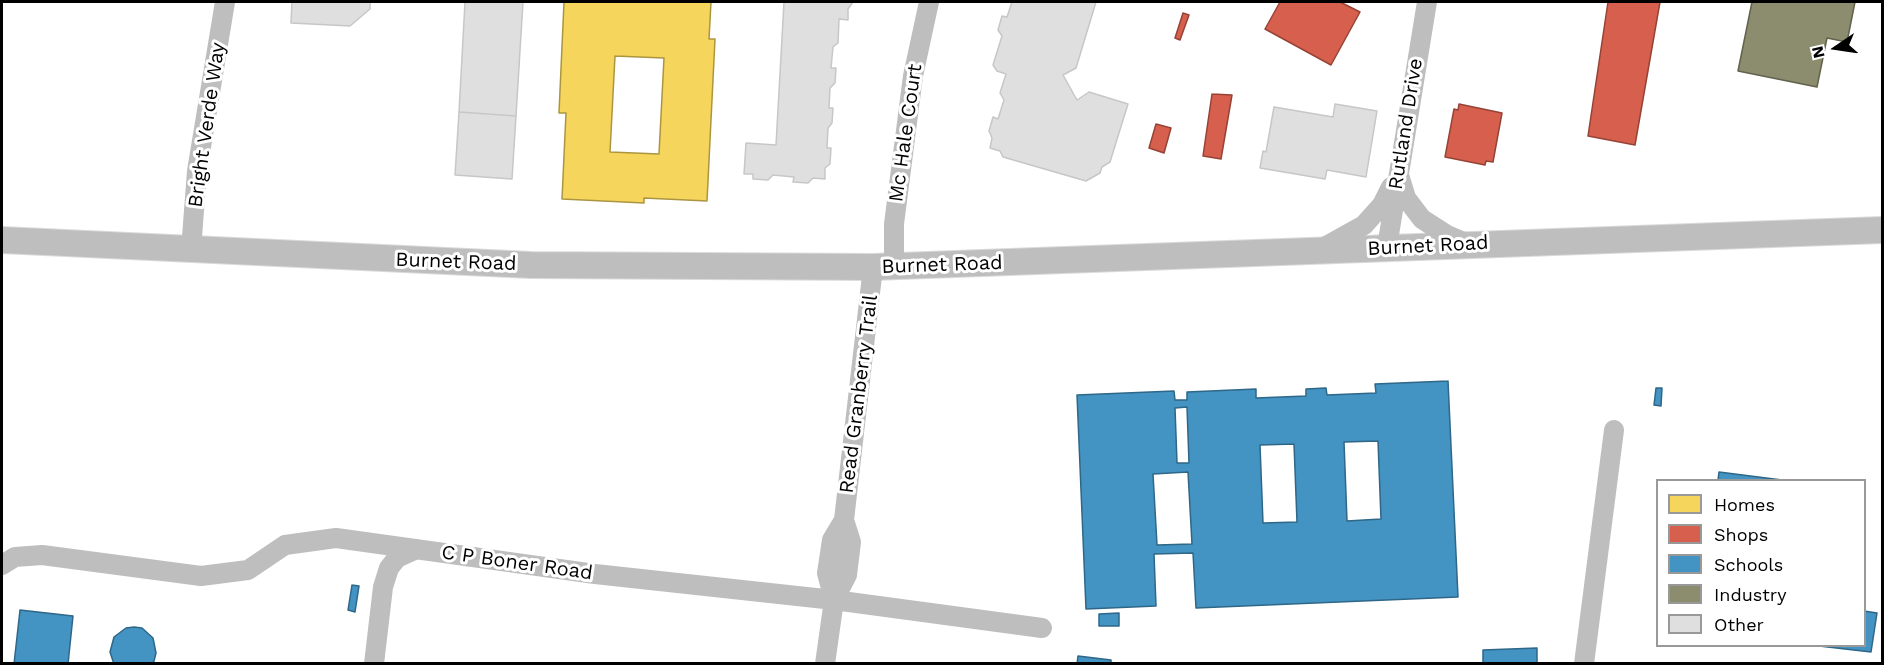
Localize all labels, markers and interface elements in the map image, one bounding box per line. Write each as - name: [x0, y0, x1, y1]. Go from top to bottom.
- north arrow: [1806, 18, 1866, 78]
- street label: Bright Verde Way: [184, 41, 230, 209]
- text: N: [1807, 44, 1829, 60]
- street label: Rutland Drive: [1384, 57, 1428, 191]
- street label: Mc Hale Court: [884, 62, 928, 204]
- street label: Burnet Road: [1367, 231, 1489, 261]
- street label: Burnet Road: [395, 248, 517, 276]
- street label: Burnet Road: [881, 251, 1003, 279]
- street label: Read Granberry Trail: [835, 293, 883, 495]
- legend: [1656, 479, 1866, 647]
- text: Homes: [1714, 494, 1775, 515]
- text: Shops: [1714, 524, 1768, 545]
- street label: C P Boner Road: [440, 541, 594, 585]
- text: Schools: [1714, 554, 1783, 575]
- text: Industry: [1714, 584, 1786, 605]
- text: Other: [1714, 614, 1764, 635]

